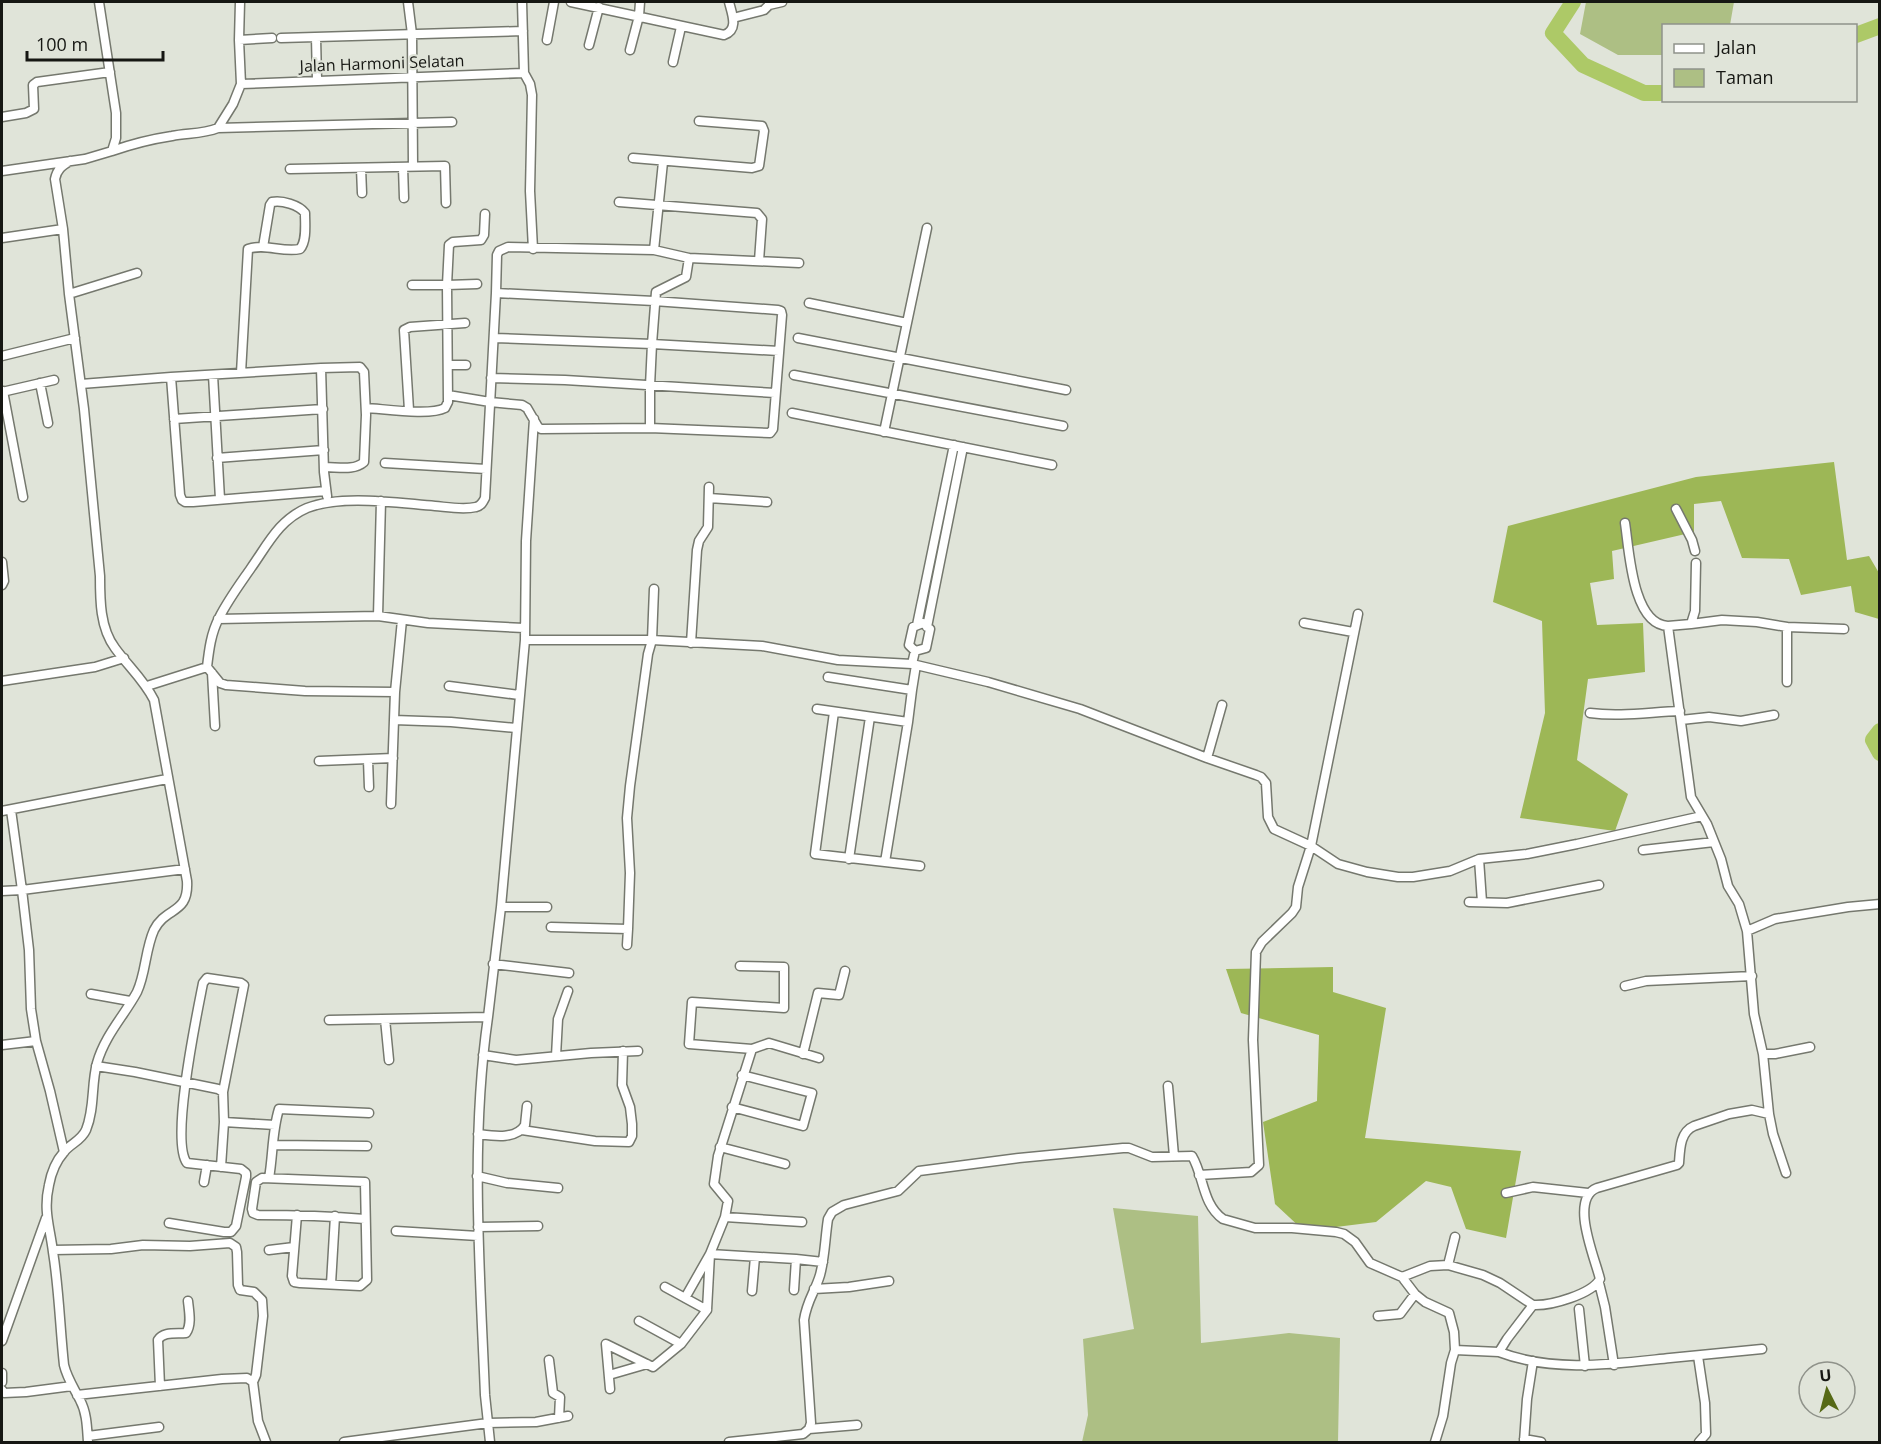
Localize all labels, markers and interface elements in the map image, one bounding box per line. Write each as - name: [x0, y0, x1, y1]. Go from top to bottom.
- scale bar: [27, 24, 164, 62]
- legend: [1662, 24, 1857, 102]
- text: 100 m: [36, 32, 88, 56]
- text: Jalan: [1714, 35, 1756, 59]
- street label: Jalan Harmoni Selatan: [297, 49, 465, 77]
- text: Taman: [1716, 65, 1774, 89]
- north arrow: [1797, 1360, 1857, 1420]
- text: U: [1818, 1364, 1833, 1387]

